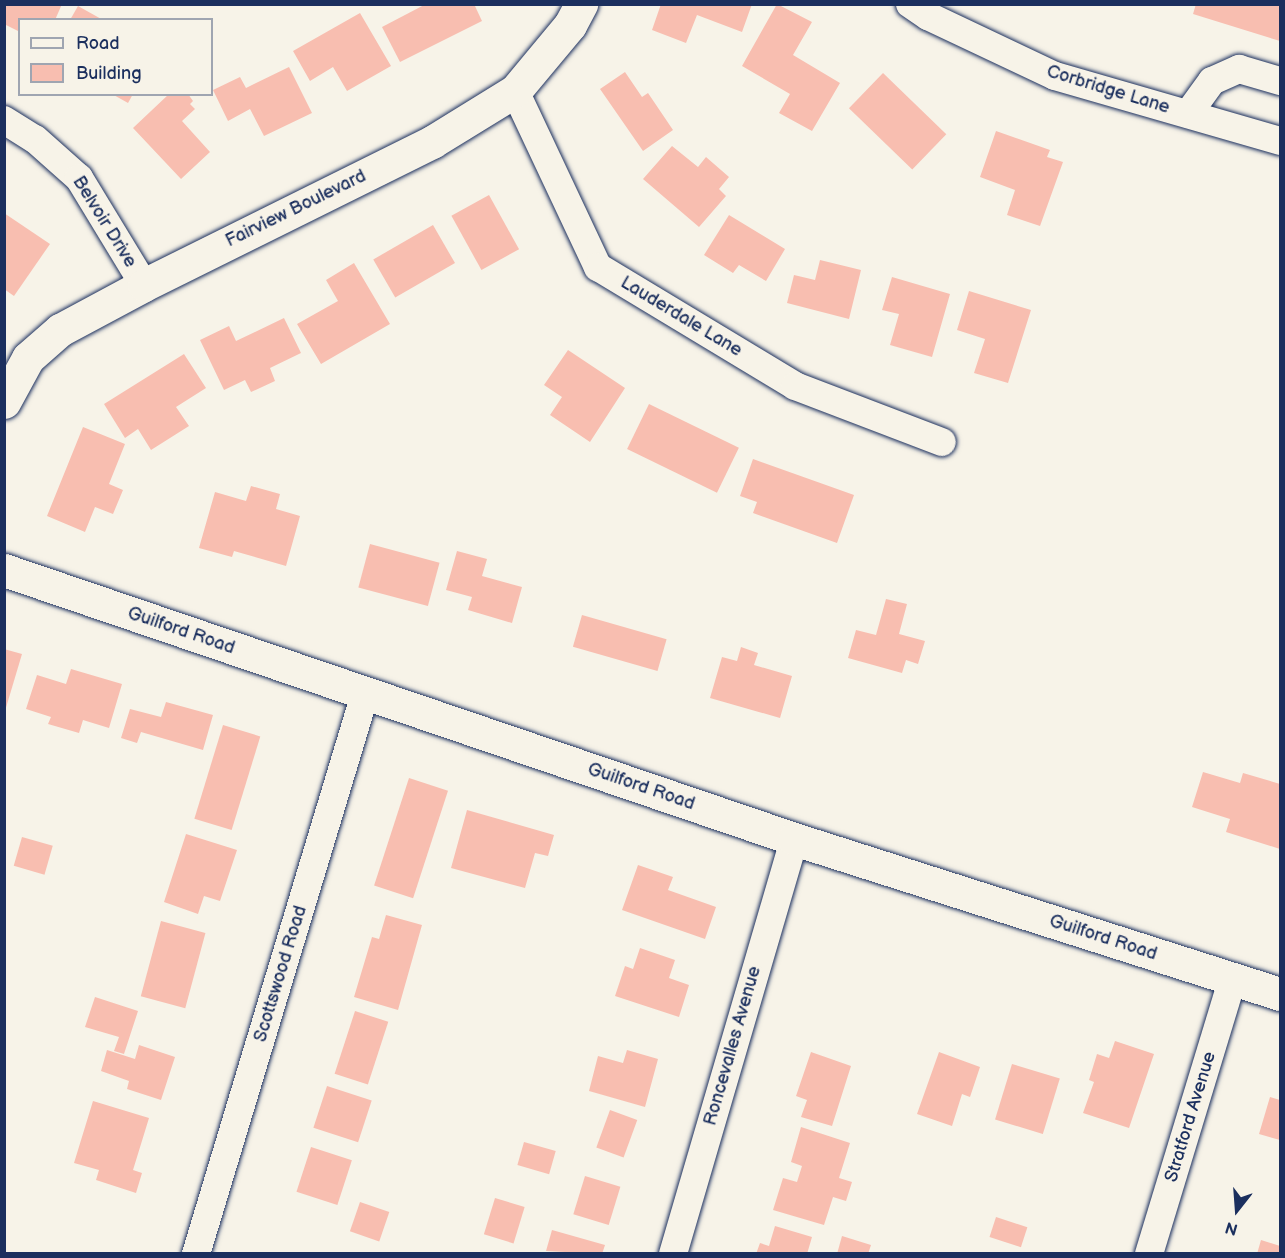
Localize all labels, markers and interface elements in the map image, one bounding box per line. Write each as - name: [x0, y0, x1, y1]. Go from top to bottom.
- legend: [18, 18, 213, 96]
- text: Road: [76, 33, 120, 54]
- street label: Corbridge Lane: [1044, 61, 1172, 119]
- text: Building: [76, 63, 142, 84]
- street label: Fairview Boulevard: [222, 166, 370, 252]
- street label: Belvoir Drive: [67, 172, 141, 272]
- street label: Lauderdale Lane: [616, 272, 746, 362]
- street label: Guilford Road: [125, 603, 237, 659]
- street label: Guilford Road: [585, 759, 697, 815]
- street label: Scottswood Road: [250, 903, 312, 1045]
- street label: Guilford Road: [1047, 910, 1159, 966]
- street label: Roncevalles Avenue: [700, 964, 766, 1128]
- street label: Stratford Avenue: [1161, 1049, 1221, 1185]
- north arrow: [1207, 1180, 1267, 1240]
- text: N: [1223, 1217, 1240, 1239]

